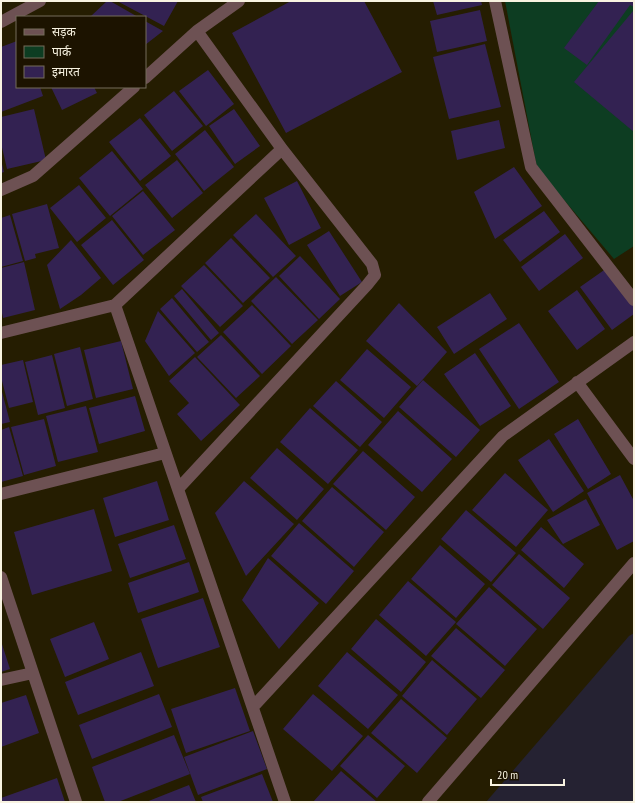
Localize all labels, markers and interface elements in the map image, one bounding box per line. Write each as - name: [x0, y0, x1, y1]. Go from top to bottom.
- legend: [16, 16, 146, 88]
- text: सड़क: [52, 24, 77, 39]
- text: पार्क: [52, 44, 72, 59]
- text: इमारत: [52, 64, 81, 79]
- scale bar: [491, 761, 564, 787]
- text: 20 m: [497, 767, 518, 782]

